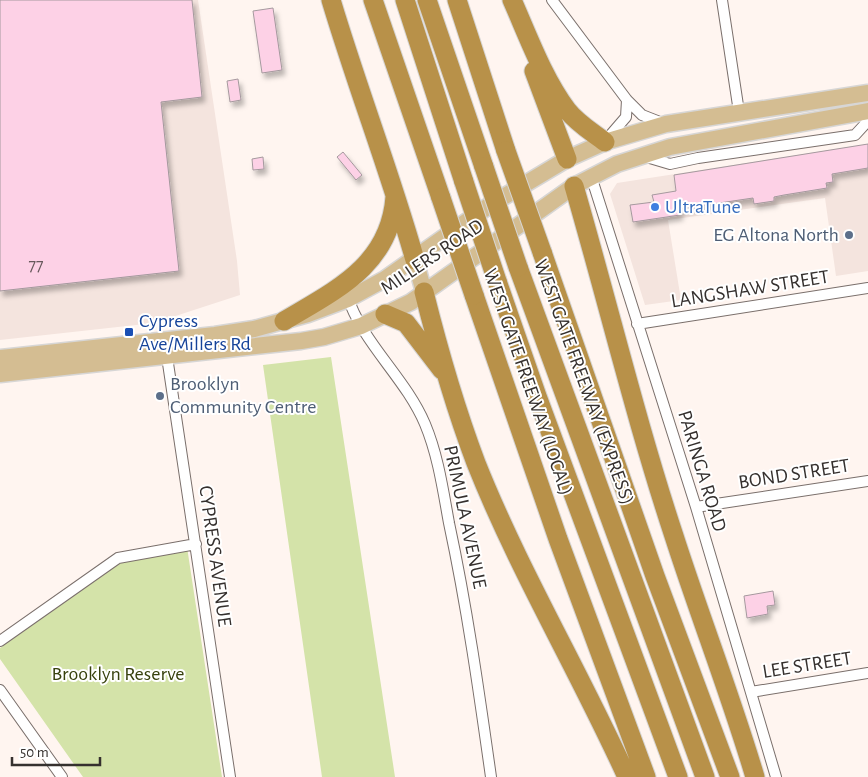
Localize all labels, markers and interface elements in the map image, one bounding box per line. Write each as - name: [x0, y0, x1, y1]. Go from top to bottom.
- place label: UltraTune: [665, 197, 741, 217]
- marker: UltraTune: [649, 201, 661, 213]
- street label: MILLERS ROAD: [377, 215, 487, 299]
- place label: EG Altona North: [713, 225, 839, 245]
- marker: EG Altona North: [843, 229, 855, 241]
- house number: 77: [28, 257, 44, 275]
- street label: WEST GATE FREEWAY (EXPRESS): [530, 257, 638, 507]
- street label: WEST GATE FREEWAY (LOCAL): [480, 266, 576, 498]
- street label: LANGSHAW STREET: [670, 267, 831, 311]
- place label: Cypress Ave/Millers Rd: [139, 311, 251, 354]
- marker: Cypress Ave/Millers Rd: [123, 326, 135, 338]
- place label: Brooklyn Community Centre: [170, 374, 316, 417]
- marker: Brooklyn Community Centre: [154, 390, 166, 402]
- street label: PARINGA ROAD: [674, 408, 730, 534]
- street label: PRIMULA AVENUE: [440, 443, 490, 591]
- street label: BOND STREET: [737, 455, 851, 493]
- street label: CYPRESS AVENUE: [195, 484, 235, 628]
- street label: LEE STREET: [761, 648, 853, 682]
- park label: Brooklyn Reserve: [51, 664, 185, 684]
- scale bar: [12, 734, 100, 766]
- text: 50 m: [20, 745, 49, 760]

